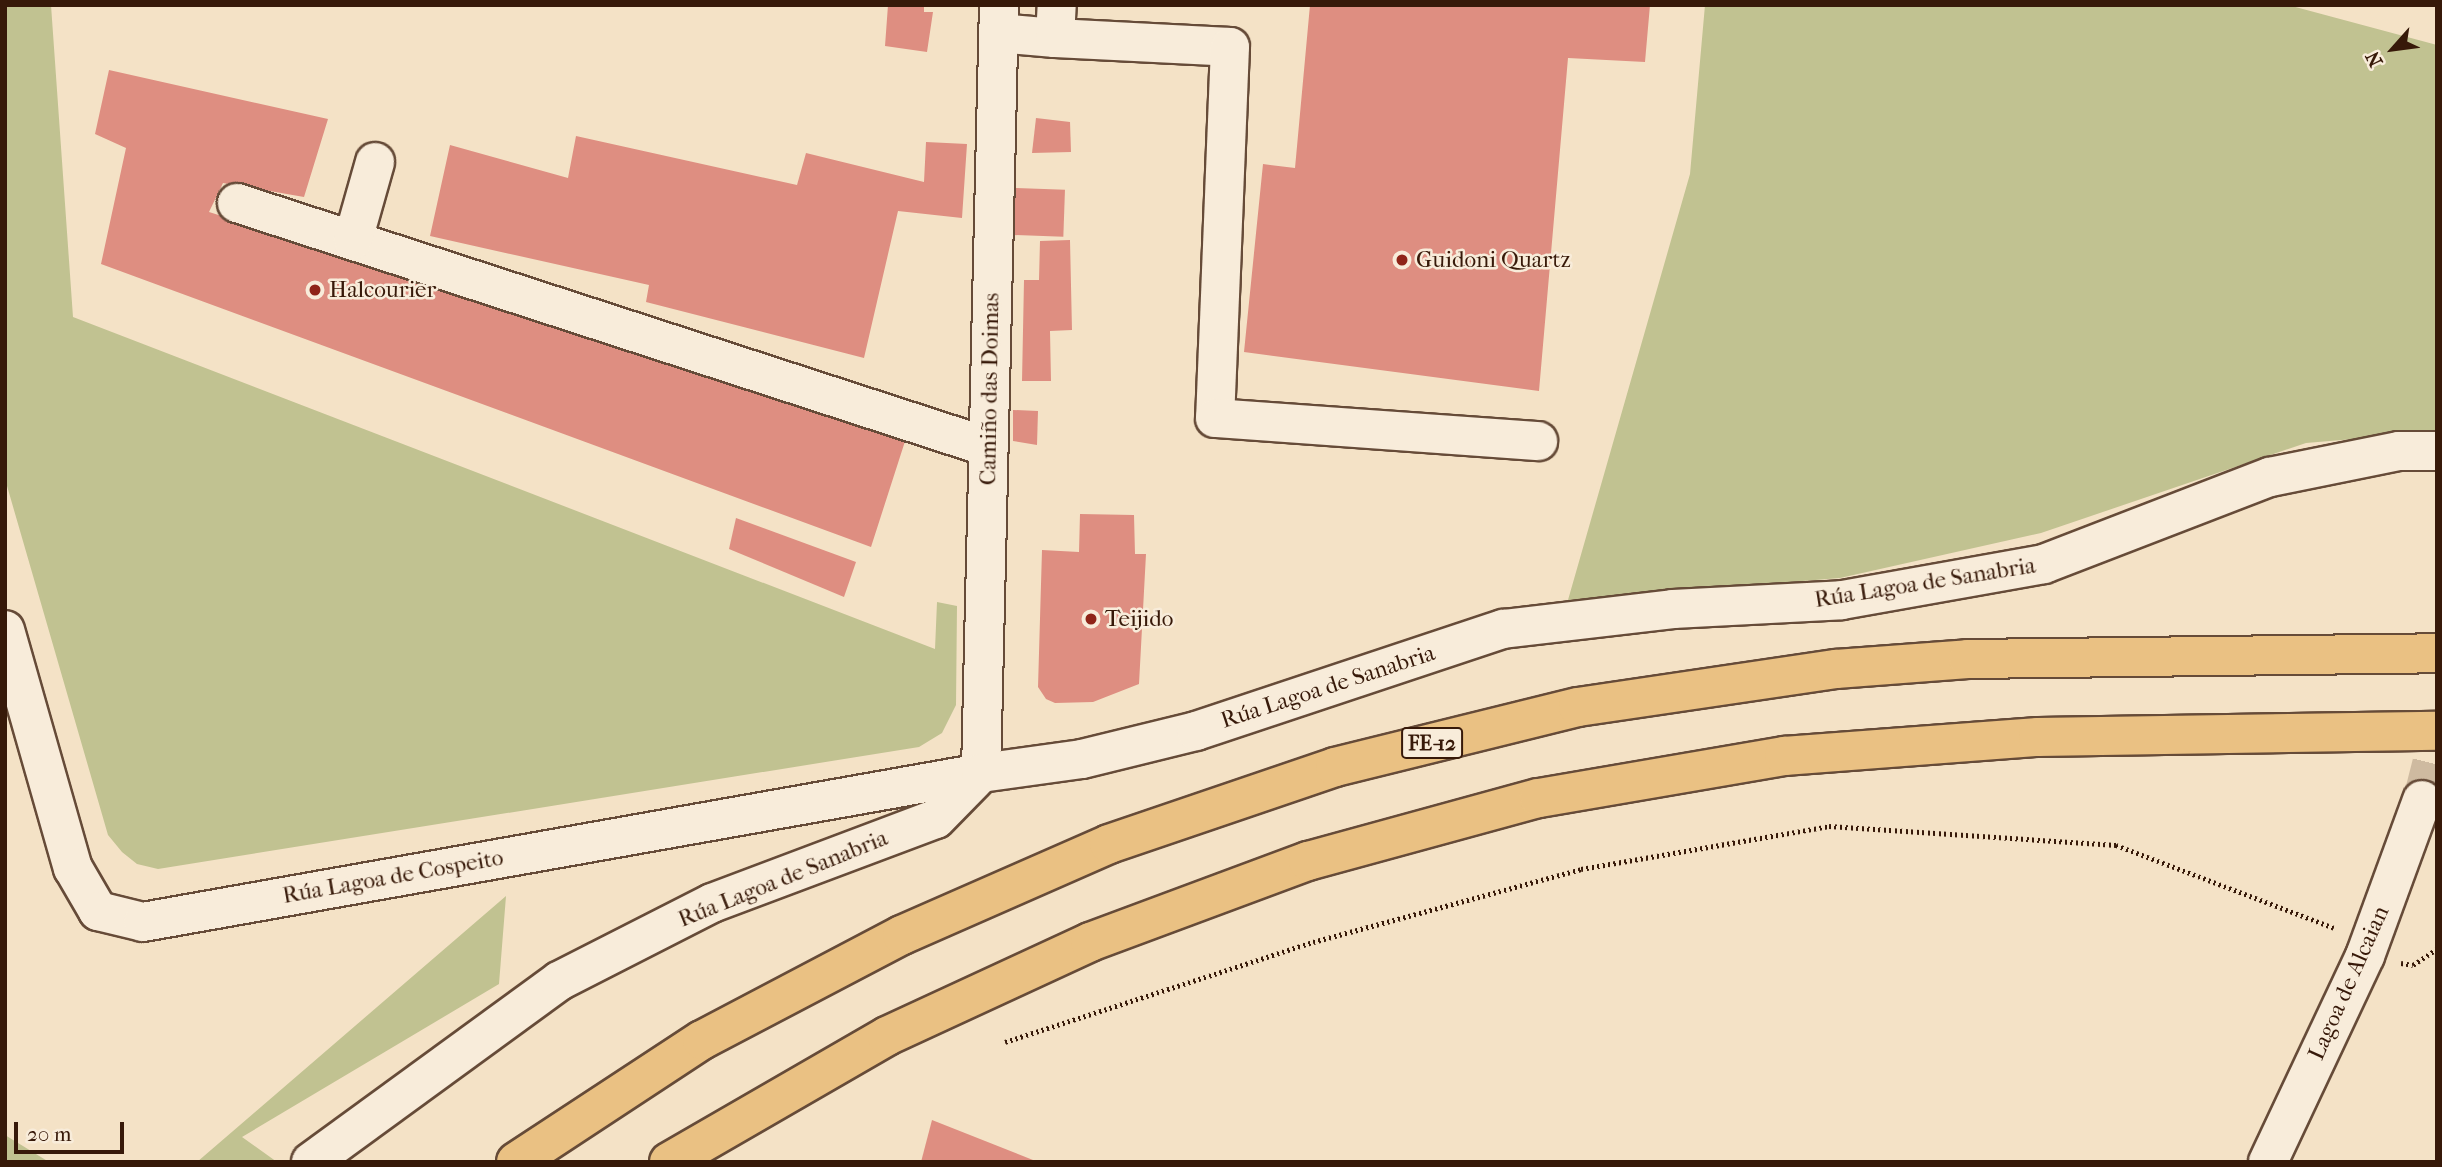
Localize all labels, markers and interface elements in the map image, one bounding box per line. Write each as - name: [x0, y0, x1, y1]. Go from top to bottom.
- north arrow: [2358, 14, 2428, 84]
- text: N: [2361, 47, 2388, 70]
- place label: Guidoni Quartz: [1416, 246, 1571, 274]
- marker: Guidoni Quartz: [1394, 252, 1410, 268]
- place label: Halcourier: [329, 276, 436, 304]
- marker: Halcourier: [307, 282, 323, 298]
- street label: Camiño das Doimas: [975, 293, 1005, 485]
- street label: Rúa Lagoa de Sanabria: [1813, 552, 2037, 614]
- place label: Teijido: [1105, 605, 1173, 633]
- marker: Teijido: [1083, 611, 1099, 627]
- street label: Rúa Lagoa de Sanabria: [1218, 639, 1438, 735]
- road number: FE-12: [1400, 726, 1464, 760]
- street label: Rúa Lagoa de Sanabria: [674, 824, 892, 934]
- street label: Rúa Lagoa de Cospeito: [280, 844, 506, 910]
- street label: Lagoa de Alcaian: [2303, 902, 2395, 1064]
- scale bar: [18, 1108, 128, 1152]
- text: 20 m: [27, 1122, 71, 1146]

